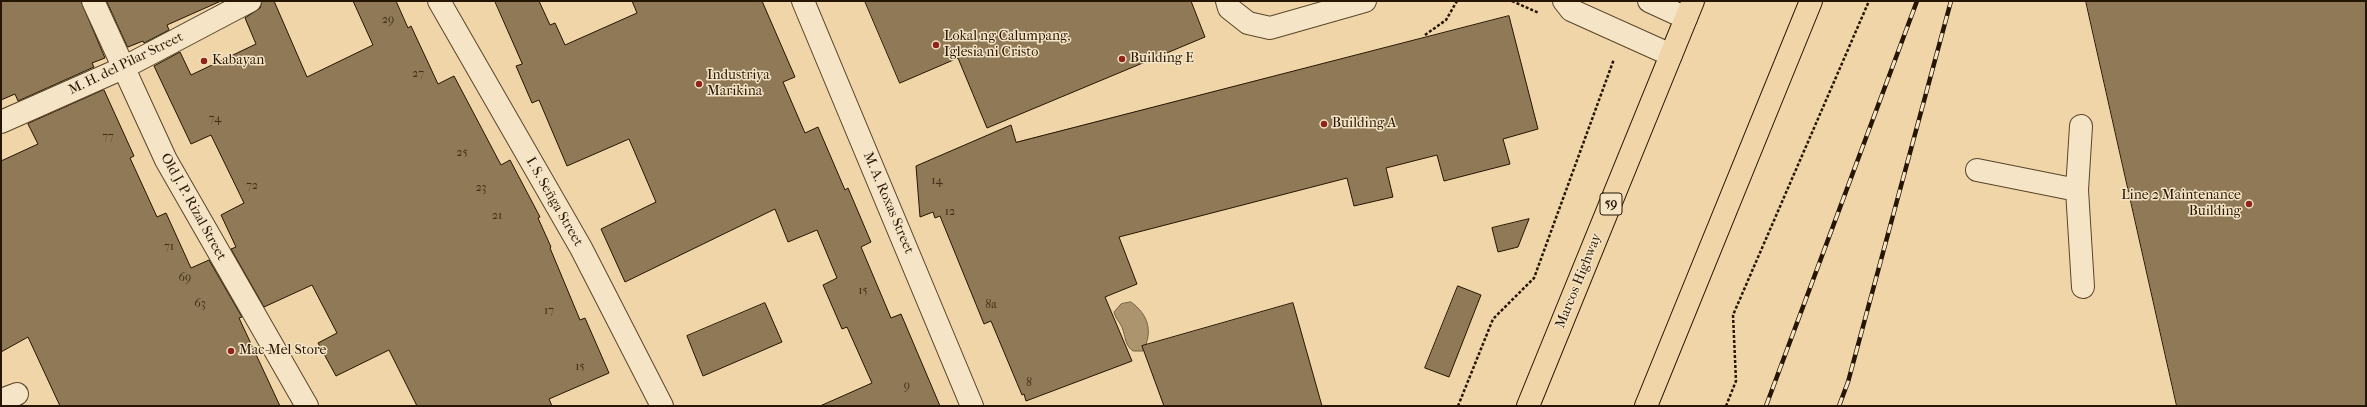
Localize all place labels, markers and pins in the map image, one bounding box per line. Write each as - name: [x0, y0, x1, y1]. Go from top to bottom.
- place label: Lokal ng Calumpang, Iglesia ni Cristo: [944, 29, 1070, 62]
- marker: Lokal ng Calumpang, Iglesia ni Cristo: [931, 40, 941, 50]
- place label: Building E: [1130, 51, 1194, 67]
- place label: Kabayan: [212, 53, 264, 69]
- marker: Building E: [1117, 54, 1127, 64]
- marker: Kabayan: [199, 56, 209, 66]
- place label: Industriya Marikina: [707, 68, 770, 100]
- marker: Industriya Marikina: [694, 79, 704, 89]
- place label: Building A: [1332, 116, 1396, 132]
- marker: Building A: [1319, 119, 1329, 129]
- place label: Line 2 Maintenance Building: [2121, 188, 2241, 220]
- marker: Line 2 Maintenance Building: [2244, 199, 2254, 209]
- place label: Mac-Mel Store: [239, 343, 326, 359]
- marker: Mac-Mel Store: [226, 346, 236, 356]

